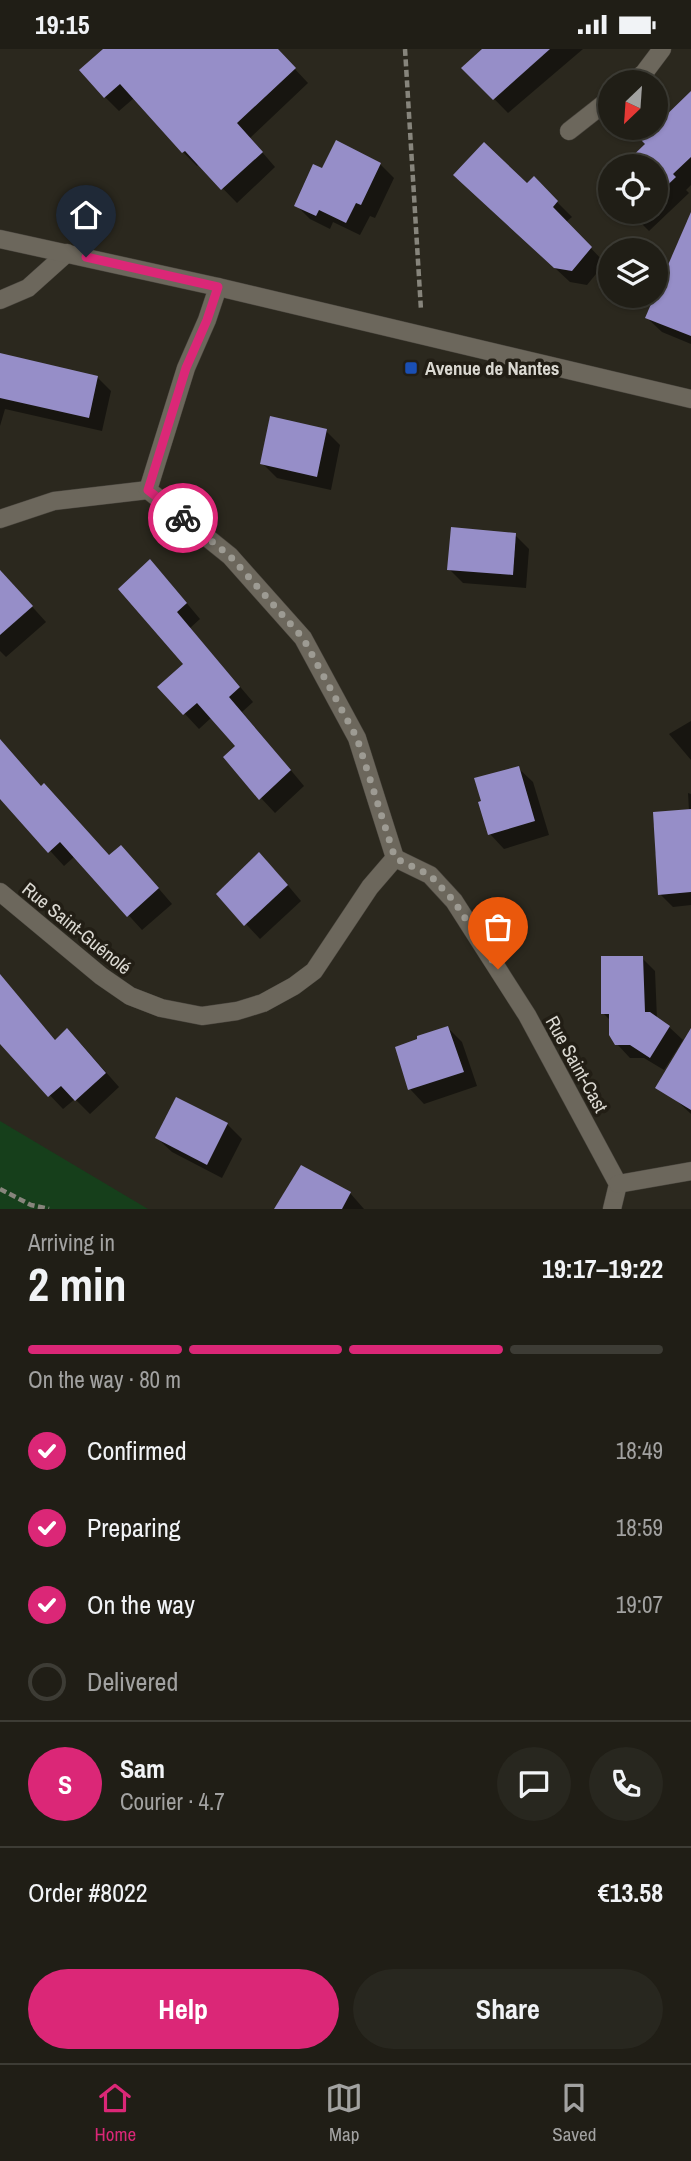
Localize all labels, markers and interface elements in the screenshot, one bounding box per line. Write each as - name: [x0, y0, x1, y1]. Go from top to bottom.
- text: 19:15: [35, 7, 90, 42]
- north arrow: [598, 70, 668, 140]
- map controls: [598, 70, 668, 308]
- button: locate: [598, 154, 668, 224]
- pin: [56, 185, 116, 257]
- icon: home: [67, 196, 105, 234]
- button: layers: [598, 238, 668, 308]
- place label: Avenue de Nantes: [425, 355, 560, 381]
- marker: Avenue de Nantes: [403, 360, 419, 376]
- courier: [148, 483, 218, 553]
- icon: bike: [164, 499, 202, 537]
- street label: Rue Saint-Guénolé: [17, 876, 137, 980]
- pin: [468, 897, 528, 969]
- icon: bag: [479, 908, 517, 946]
- street label: Rue Saint-Cast: [540, 1011, 615, 1117]
- text: Arriving in: [28, 1227, 115, 1258]
- text: 19:17–19:22: [542, 1251, 663, 1286]
- text: 2 min: [28, 1253, 127, 1315]
- text: On the way · 80 m: [28, 1364, 181, 1395]
- icon: check: [28, 1432, 66, 1470]
- text: Confirmed: [87, 1433, 187, 1468]
- text: 18:49: [616, 1435, 663, 1466]
- icon: check: [28, 1509, 66, 1547]
- text: Preparing: [87, 1510, 181, 1545]
- text: 18:59: [616, 1512, 663, 1543]
- icon: check: [28, 1586, 66, 1624]
- text: On the way: [87, 1587, 195, 1622]
- text: 19:07: [616, 1589, 663, 1620]
- text: Delivered: [87, 1664, 178, 1699]
- button: chat: [497, 1747, 571, 1821]
- button: phone: [589, 1747, 663, 1821]
- text: Sam: [120, 1751, 165, 1786]
- text: S: [58, 1767, 72, 1802]
- text: Courier · 4.7: [120, 1786, 225, 1817]
- text: Order #8022: [28, 1875, 148, 1910]
- text: €13.58: [598, 1875, 663, 1910]
- button: Help: [28, 1969, 339, 2049]
- button: Share: [353, 1969, 663, 2049]
- tab: Home: [95, 2079, 136, 2147]
- tab: Map: [325, 2079, 363, 2147]
- tab: Saved: [552, 2079, 596, 2147]

